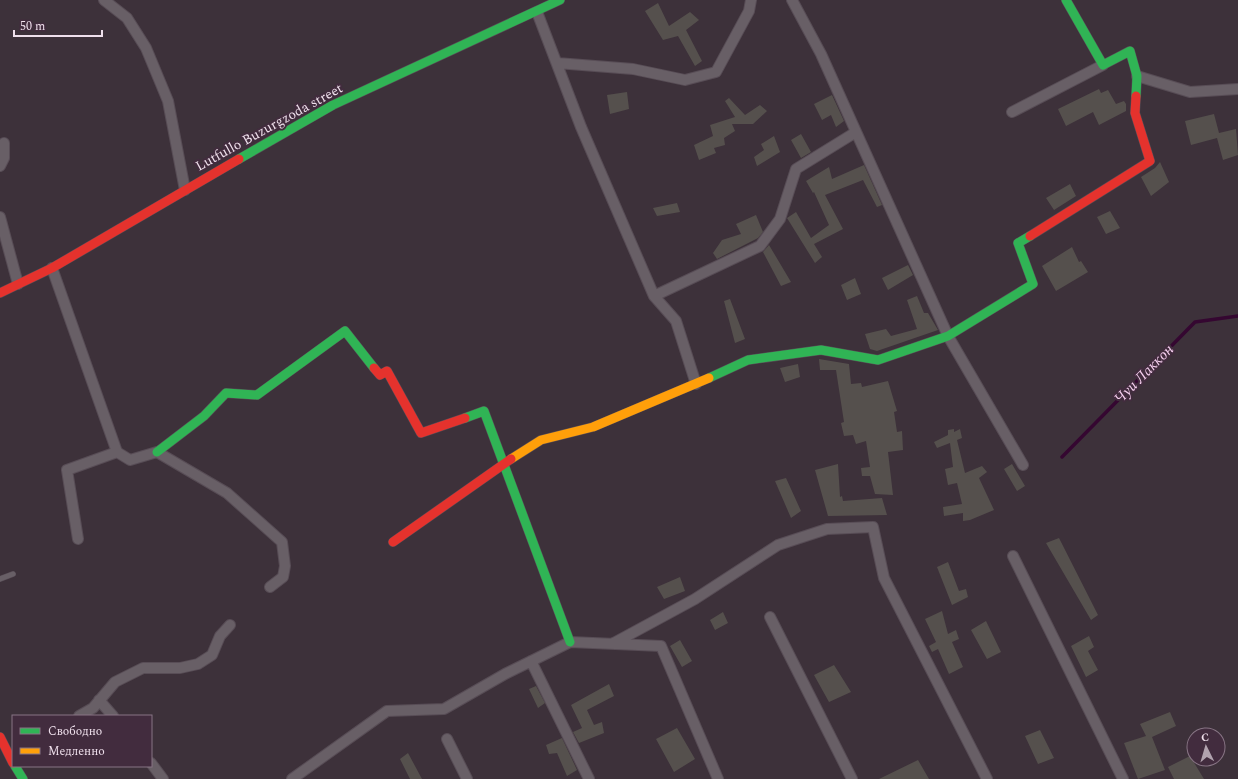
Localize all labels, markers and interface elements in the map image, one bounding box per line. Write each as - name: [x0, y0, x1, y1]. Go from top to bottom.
- scale bar: [14, 12, 102, 38]
- text: 50 m: [20, 17, 45, 36]
- street label: Lutfullo Buzurgzoda street: [191, 78, 347, 176]
- water label: Чуи Лаккон: [1109, 339, 1179, 409]
- legend: [12, 715, 152, 767]
- text: Свободно: [48, 722, 102, 741]
- north arrow: [1186, 727, 1226, 767]
- text: С: [1201, 729, 1210, 746]
- text: Медленно: [48, 742, 105, 761]

